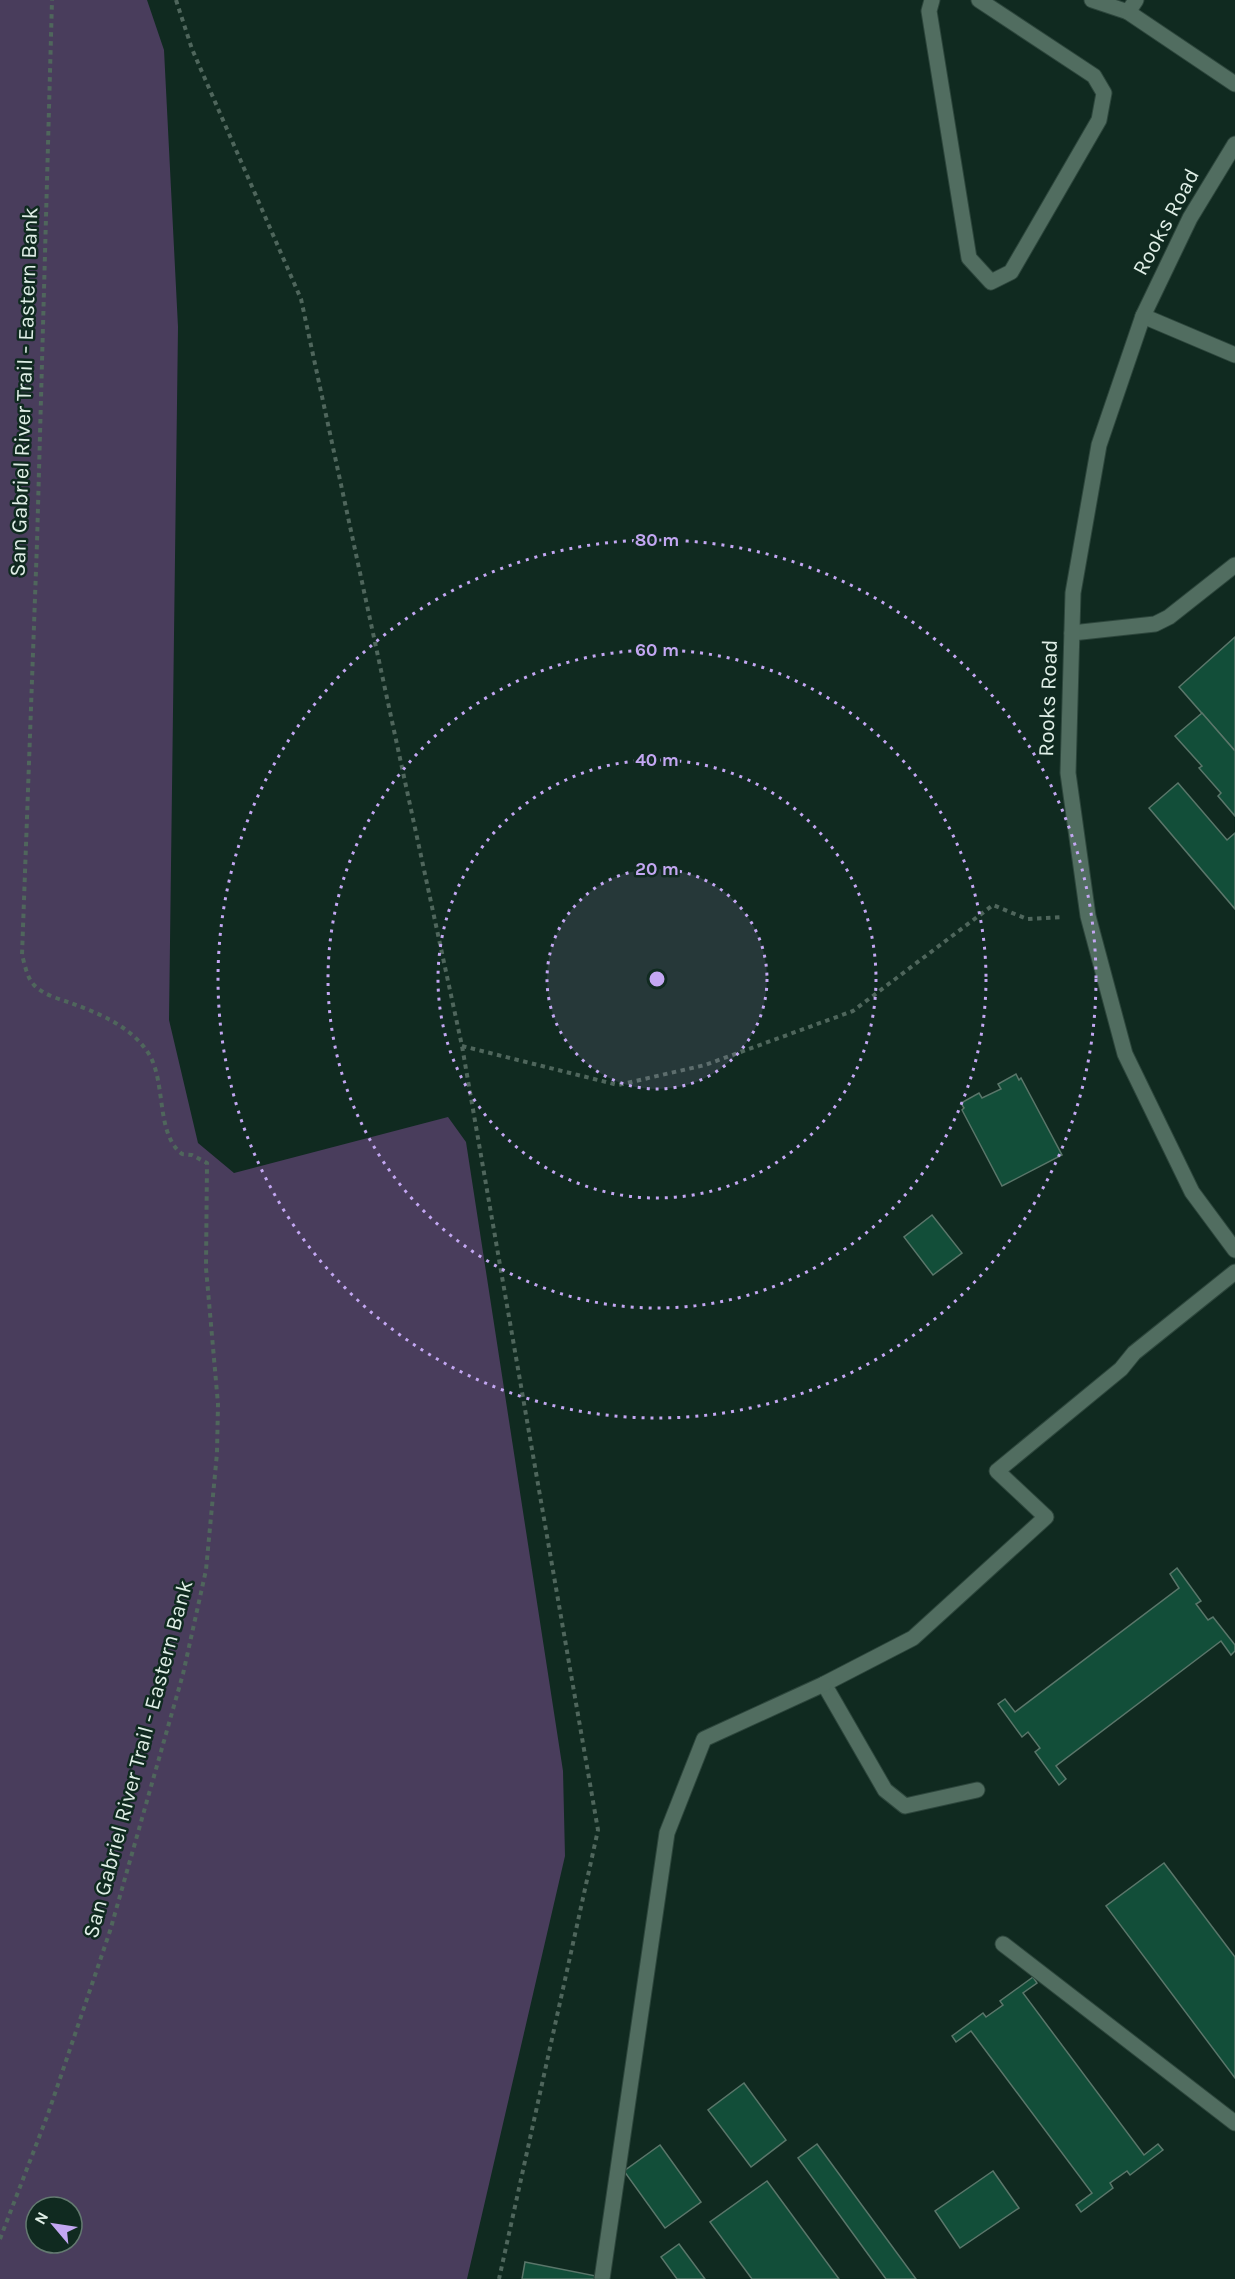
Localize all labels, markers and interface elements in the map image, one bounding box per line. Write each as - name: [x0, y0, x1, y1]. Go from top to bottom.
- street label: Rooks Road: [1127, 164, 1205, 280]
- street label: San Gabriel River Trail - Eastern Bank: [5, 207, 43, 577]
- text: 80 m: [635, 529, 679, 551]
- text: 60 m: [635, 639, 679, 661]
- street label: Rooks Road: [1033, 639, 1063, 757]
- text: 40 m: [635, 749, 679, 771]
- text: 20 m: [635, 858, 679, 880]
- centre of rings: [647, 969, 667, 989]
- street label: San Gabriel River Trail - Eastern Bank: [78, 1577, 198, 1941]
- north arrow: [24, 2195, 84, 2255]
- text: N: [30, 2208, 52, 2228]

